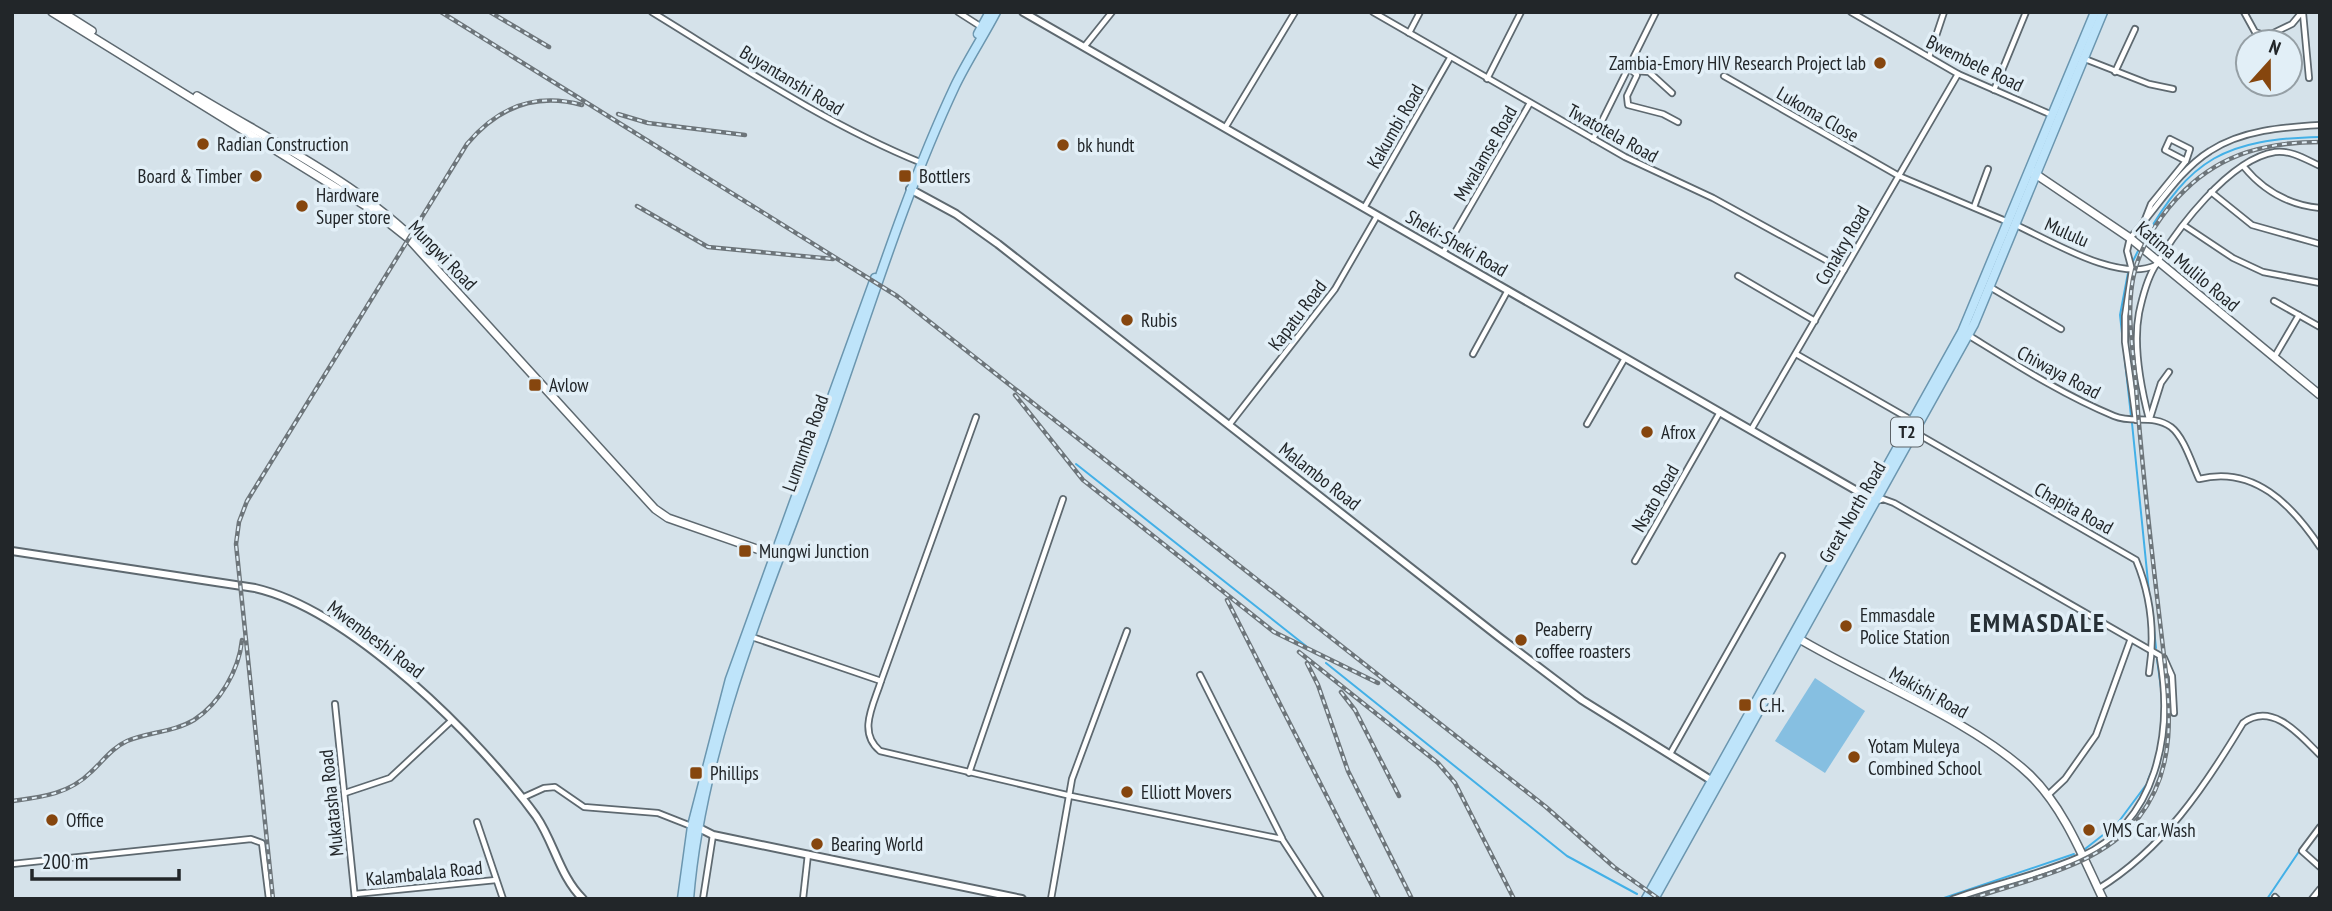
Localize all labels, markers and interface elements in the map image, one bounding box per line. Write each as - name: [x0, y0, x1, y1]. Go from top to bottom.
- north arrow: [2234, 28, 2304, 98]
- street label: Bwembele Road: [1923, 29, 2027, 97]
- text: N: [2266, 34, 2284, 60]
- street label: Buyantanshi Road: [736, 40, 848, 120]
- place label: Zambia-Emory HIV Research Project lab: [1609, 51, 1866, 75]
- marker: Zambia-Emory HIV Research Project lab: [1872, 55, 1888, 71]
- street label: Kakumbi Road: [1361, 80, 1429, 172]
- street label: Lukoma Close: [1773, 81, 1863, 147]
- street label: Twatotela Road: [1563, 98, 1663, 168]
- street label: Mwalamse Road: [1448, 101, 1522, 205]
- place label: Radian Construction: [217, 132, 349, 156]
- place label: bk hundt: [1077, 133, 1135, 157]
- marker: Radian Construction: [195, 136, 211, 152]
- marker: bk hundt: [1055, 137, 1071, 153]
- place label: Board & Timber: [137, 164, 243, 188]
- place label: Bottlers: [919, 164, 971, 188]
- marker: Board & Timber: [248, 168, 264, 184]
- marker: Bottlers: [897, 168, 913, 184]
- place label: Hardware Super store: [316, 183, 391, 229]
- marker: Hardware Super store: [294, 198, 310, 214]
- street label: Conakry Road: [1810, 201, 1874, 289]
- street label: Sheki-Sheki Road: [1402, 204, 1512, 282]
- street label: Mululu: [2041, 212, 2093, 252]
- street label: Mungwi Road: [404, 215, 482, 295]
- street label: Katima Mulilo Road: [2131, 216, 2245, 316]
- street label: Kapatu Road: [1263, 275, 1331, 355]
- place label: Rubis: [1141, 308, 1177, 332]
- marker: Rubis: [1119, 312, 1135, 328]
- street label: Chiwaya Road: [2013, 340, 2105, 404]
- place label: Avlow: [549, 373, 589, 397]
- marker: Avlow: [527, 377, 543, 393]
- street label: Lumumba Road: [776, 391, 834, 495]
- road number: T2: [1891, 418, 1923, 446]
- place label: Afrox: [1661, 420, 1696, 444]
- marker: Afrox: [1639, 424, 1655, 440]
- street label: Malambo Road: [1274, 437, 1366, 515]
- street label: Great North Road: [1813, 457, 1891, 567]
- street label: Nsato Road: [1626, 460, 1684, 536]
- street label: Chapita Road: [2030, 477, 2118, 539]
- place label: Mungwi Junction: [759, 539, 869, 563]
- marker: Mungwi Junction: [737, 543, 753, 559]
- street label: Mwembeshi Road: [323, 595, 429, 683]
- place label: Emmasdale Police Station: [1860, 603, 1950, 649]
- district label: EMMASDALE: [1970, 606, 2106, 639]
- place label: Peaberry coffee roasters: [1535, 617, 1631, 663]
- marker: Emmasdale Police Station: [1838, 618, 1854, 634]
- marker: Peaberry coffee roasters: [1513, 632, 1529, 648]
- street label: Makishi Road: [1885, 661, 1973, 723]
- place label: C.H.: [1759, 693, 1785, 717]
- marker: C.H.: [1737, 697, 1753, 713]
- place label: Yotam Muleya Combined School: [1868, 734, 1982, 780]
- street label: Mukatasha Road: [313, 749, 349, 857]
- marker: Yotam Muleya Combined School: [1846, 749, 1862, 765]
- place label: Phillips: [710, 761, 759, 785]
- marker: Phillips: [688, 765, 704, 781]
- place label: Elliott Movers: [1141, 780, 1232, 804]
- marker: Elliott Movers: [1119, 784, 1135, 800]
- place label: Office: [66, 808, 104, 832]
- marker: Office: [44, 812, 60, 828]
- place label: VMS Car Wash: [2102, 818, 2196, 842]
- marker: VMS Car Wash: [2081, 822, 2097, 838]
- place label: Bearing World: [831, 832, 923, 856]
- marker: Bearing World: [809, 836, 825, 852]
- scale bar: [32, 838, 178, 882]
- text: 200 m: [42, 848, 88, 875]
- street label: Kalambalala Road: [364, 855, 484, 891]

